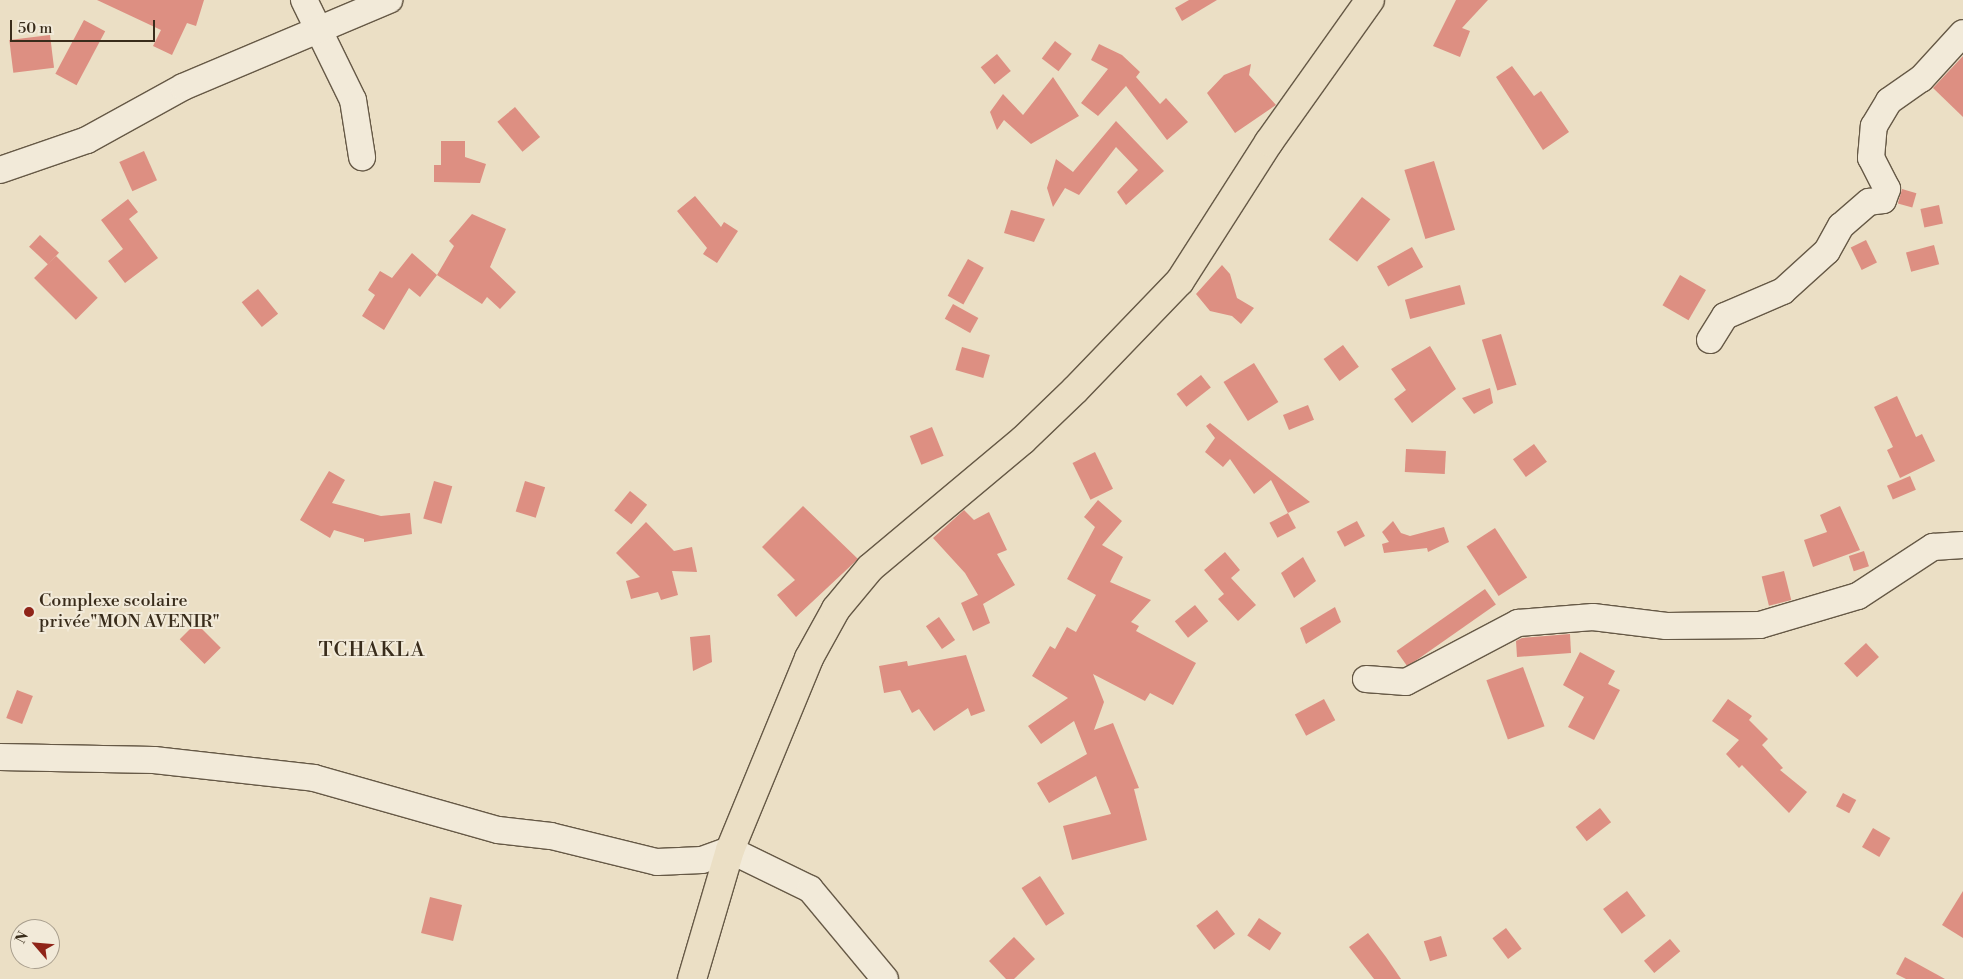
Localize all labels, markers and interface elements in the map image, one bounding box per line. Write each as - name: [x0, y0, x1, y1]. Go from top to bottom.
- scale bar: [12, 10, 158, 42]
- text: 50 m: [18, 19, 52, 38]
- place label: Complexe scolaire privée"MON AVENIR": [39, 591, 220, 634]
- marker: Complexe scolaire privée"MON AVENIR": [23, 606, 35, 618]
- district label: TCHAKLA: [318, 638, 426, 662]
- north arrow: [10, 919, 60, 969]
- text: N: [12, 929, 33, 947]

